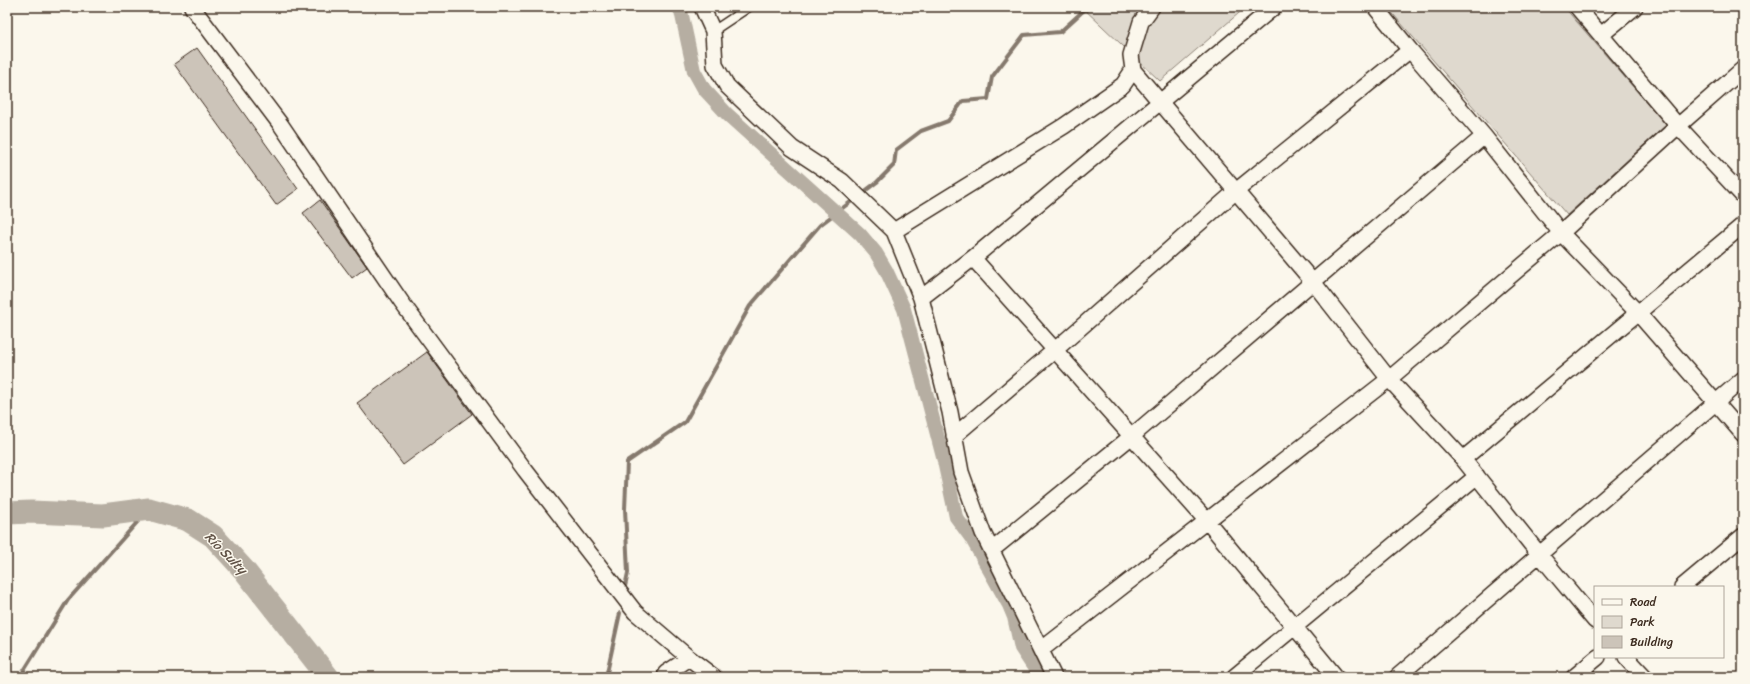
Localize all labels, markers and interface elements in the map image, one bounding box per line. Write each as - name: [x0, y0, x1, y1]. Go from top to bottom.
- water label: Río Sulty: [199, 526, 254, 581]
- legend: [1594, 586, 1724, 658]
- text: Road: [1630, 591, 1657, 613]
- text: Park: [1630, 611, 1655, 633]
- text: Building: [1630, 631, 1673, 653]

